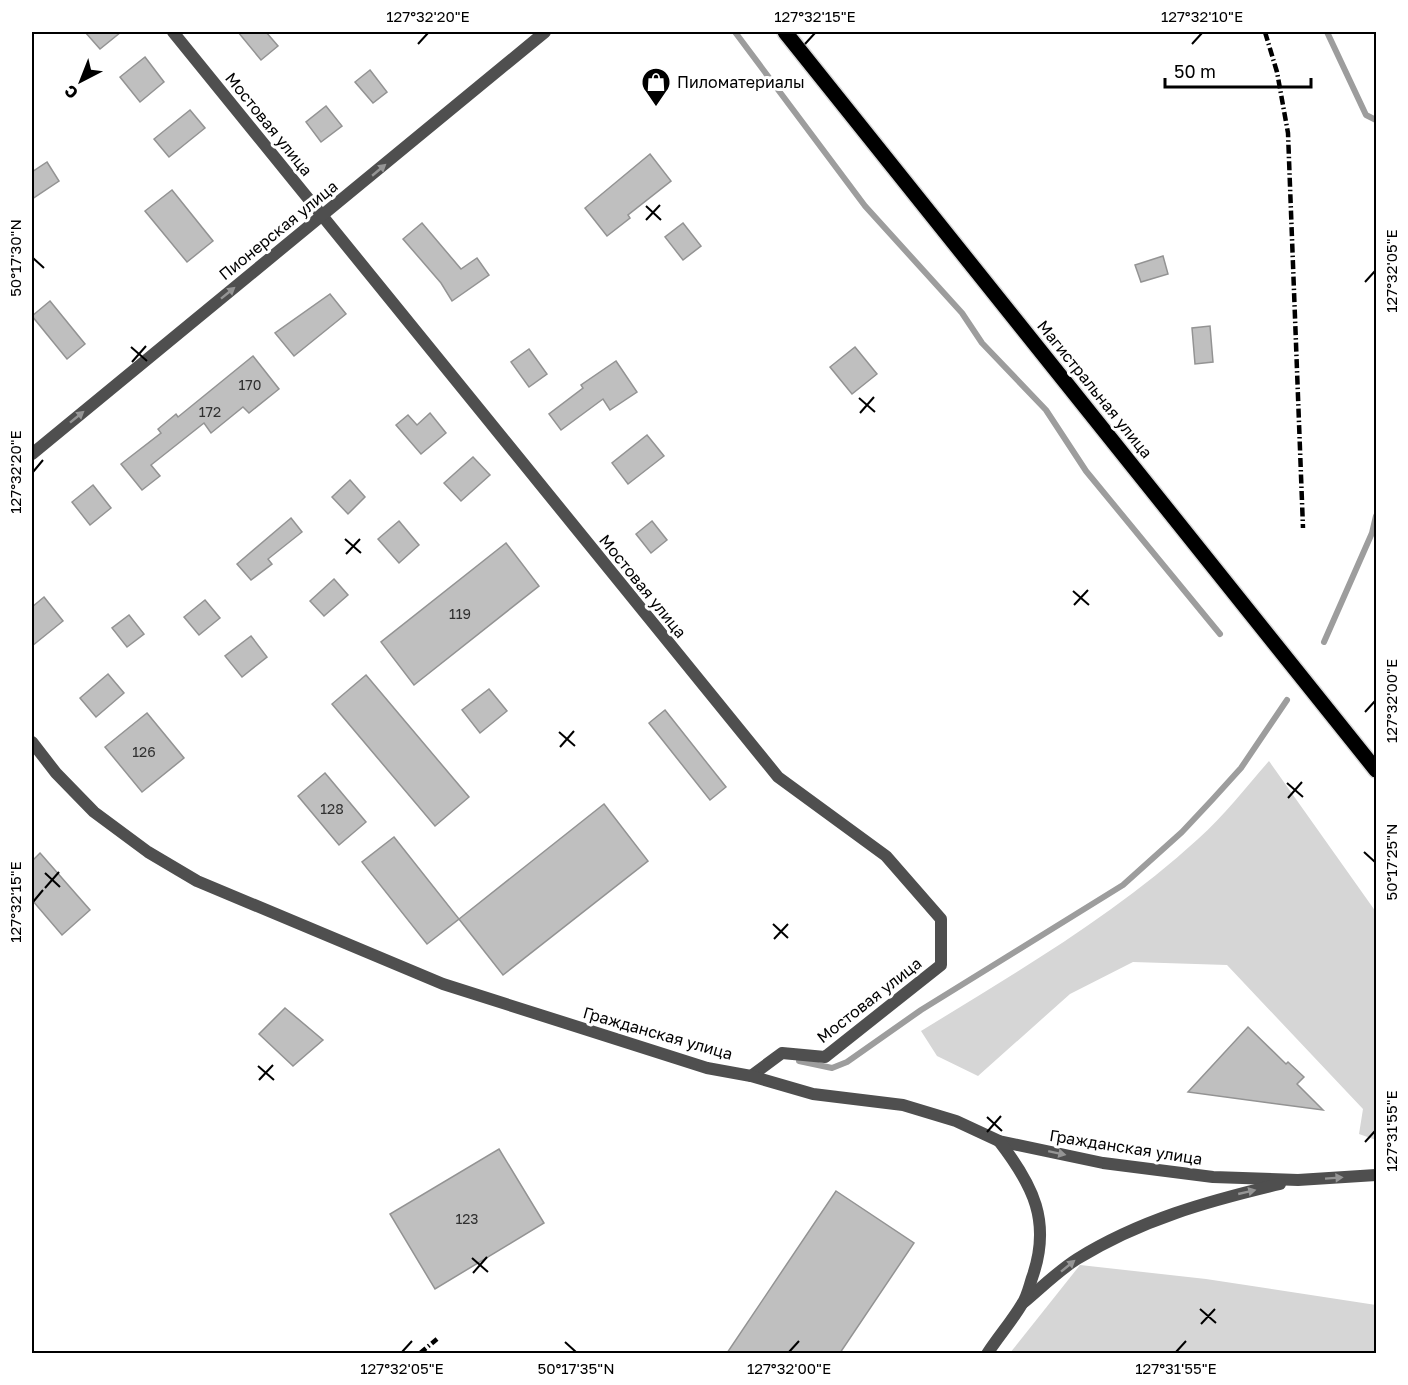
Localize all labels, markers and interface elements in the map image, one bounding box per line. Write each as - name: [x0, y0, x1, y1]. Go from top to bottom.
- text: 127°32'20"E: [386, 7, 470, 25]
- text: 127°32'15"E: [774, 7, 856, 25]
- text: 127°32'10"E: [1161, 7, 1243, 25]
- north arrow: [51, 51, 111, 111]
- scale bar: [1165, 51, 1310, 89]
- text: 50 m: [1174, 60, 1216, 82]
- shop icon: Пиломатериалы: [640, 66, 672, 108]
- street label: Мостовая улица: [221, 68, 317, 180]
- place label: Пиломатериалы: [677, 72, 805, 92]
- text: С: [60, 81, 82, 103]
- one-way arrow: [371, 164, 386, 176]
- street label: Пионерская улица: [215, 176, 341, 284]
- text: 50°17'30"N: [6, 219, 24, 297]
- text: 127°32'05"E: [1382, 229, 1400, 313]
- one-way arrow: [220, 287, 236, 300]
- street label: Магистральная улица: [1033, 316, 1157, 462]
- house number: 170: [239, 376, 261, 393]
- house number: 172: [199, 403, 221, 420]
- one-way arrow: [69, 410, 85, 423]
- text: 127°32'20"E: [6, 430, 24, 514]
- street label: Мостовая улица: [595, 530, 691, 642]
- house number: 119: [449, 605, 471, 622]
- text: 127°32'00"E: [1382, 659, 1400, 743]
- house number: 126: [132, 743, 156, 760]
- house number: 128: [320, 800, 344, 817]
- text: 50°17'25"N: [1382, 823, 1400, 901]
- text: 127°32'15"E: [6, 861, 24, 943]
- street label: Мостовая улица: [813, 953, 925, 1047]
- street label: Гражданская улица: [581, 1002, 735, 1064]
- text: 127°31'55"E: [1382, 1090, 1400, 1172]
- street label: Гражданская улица: [1048, 1125, 1204, 1169]
- one-way arrow: [1047, 1149, 1066, 1158]
- one-way arrow: [1324, 1173, 1343, 1182]
- one-way arrow: [1238, 1186, 1256, 1196]
- house number: 123: [455, 1210, 479, 1227]
- one-way arrow: [1061, 1260, 1076, 1272]
- text: 127°32'05"E: [360, 1359, 444, 1377]
- text: 50°17'35"N: [537, 1359, 615, 1377]
- text: 127°32'00"E: [747, 1359, 831, 1377]
- text: 127°31'55"E: [1135, 1359, 1217, 1377]

